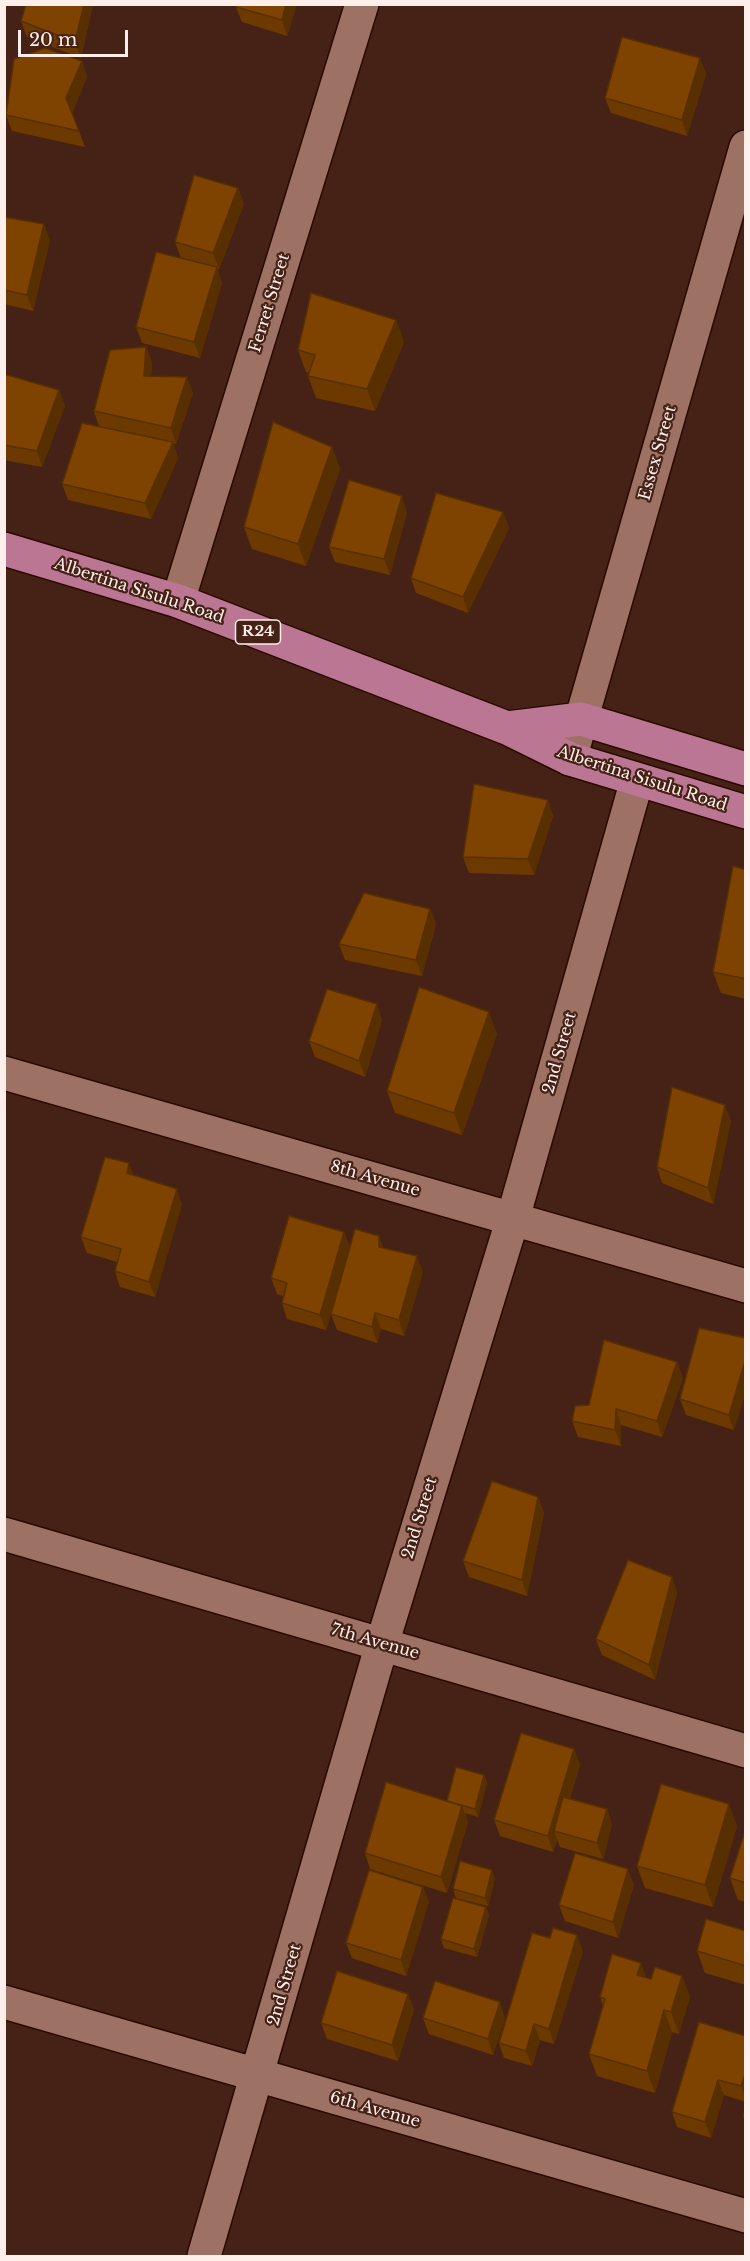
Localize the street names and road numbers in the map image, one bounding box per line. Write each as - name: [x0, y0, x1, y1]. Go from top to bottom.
- street label: Ferret Street: [246, 251, 294, 355]
- street label: Essex Street: [635, 403, 681, 503]
- street label: Albertina Sisulu Road: [52, 554, 226, 628]
- road number: R24: [236, 620, 280, 644]
- street label: Albertina Sisulu Road: [555, 742, 729, 816]
- street label: 2nd Street: [539, 1010, 581, 1096]
- street label: 8th Avenue: [328, 1157, 422, 1201]
- street label: 2nd Street: [398, 1475, 442, 1561]
- street label: 7th Avenue: [329, 1620, 421, 1664]
- street label: 2nd Street: [264, 1942, 306, 2028]
- street label: 6th Avenue: [328, 2088, 422, 2132]

